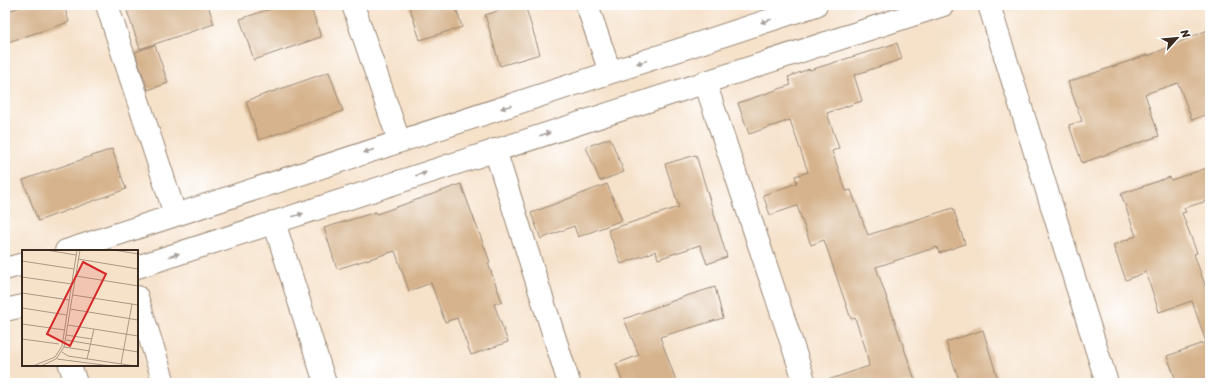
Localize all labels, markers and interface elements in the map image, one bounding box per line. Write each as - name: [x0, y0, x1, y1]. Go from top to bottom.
- north arrow: [1157, 18, 1197, 58]
- one-way arrow: [760, 19, 772, 25]
- text: N: [1175, 25, 1196, 42]
- one-way arrow: [636, 59, 648, 65]
- one-way arrow: [499, 104, 511, 110]
- one-way arrow: [539, 131, 551, 137]
- one-way arrow: [362, 148, 374, 154]
- one-way arrow: [415, 171, 427, 177]
- one-way arrow: [292, 211, 304, 217]
- inset map: [22, 250, 138, 366]
- one-way arrow: [168, 252, 180, 258]

